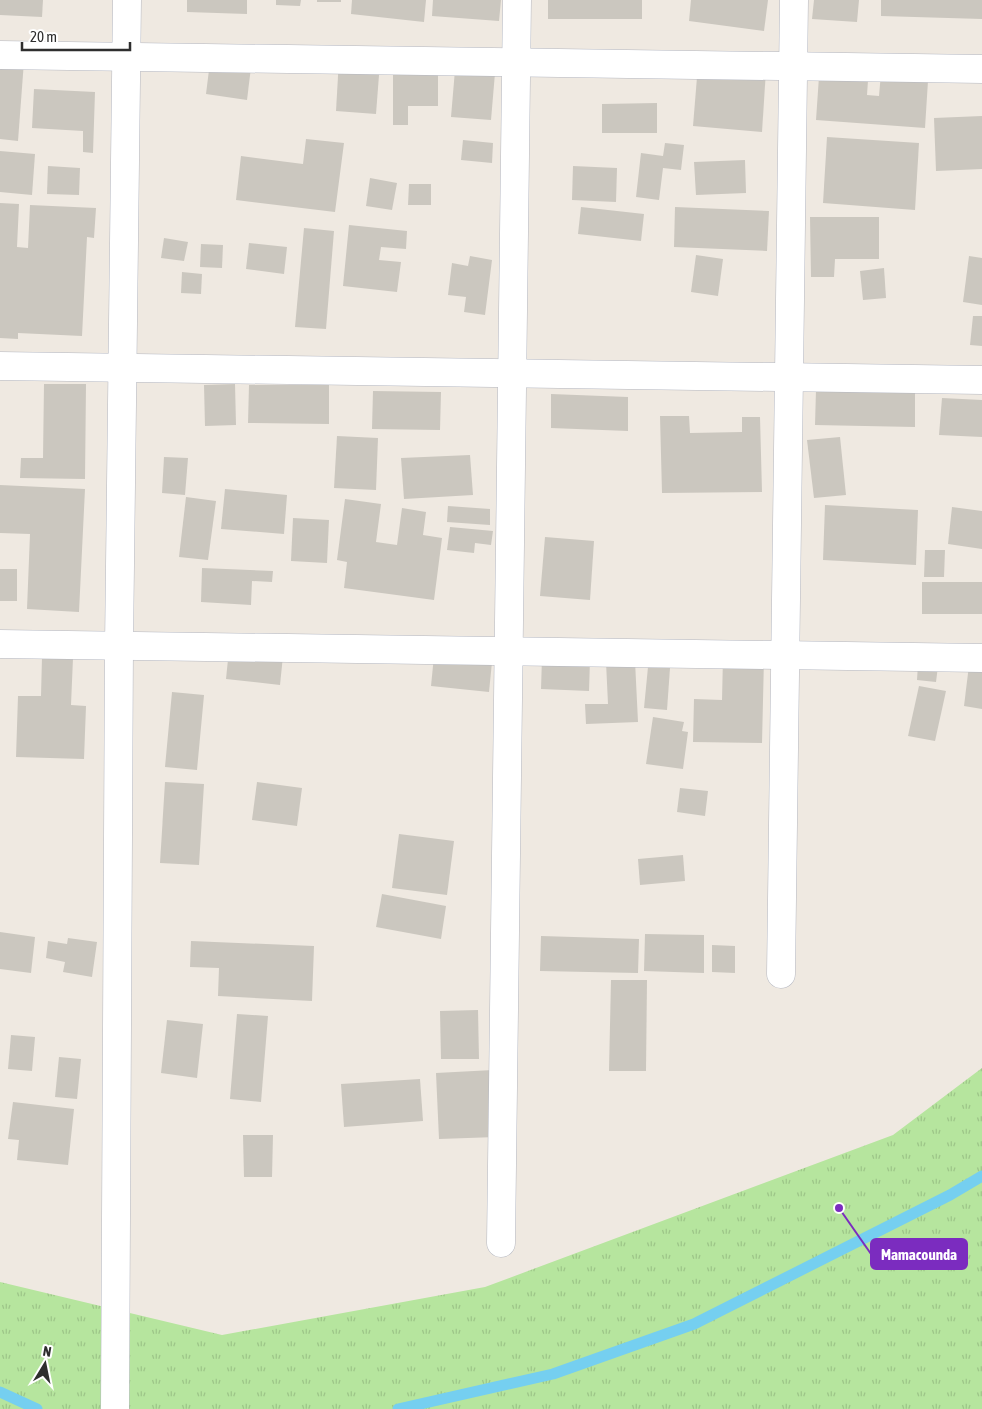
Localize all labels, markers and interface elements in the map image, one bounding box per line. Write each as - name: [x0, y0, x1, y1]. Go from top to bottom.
- scale bar: [22, 20, 130, 52]
- text: 20 m: [30, 28, 57, 45]
- callout: Mamacounda: [871, 1239, 967, 1269]
- text: Mamacounda: [881, 1246, 957, 1263]
- north arrow: [20, 1339, 70, 1389]
- text: N: [42, 1343, 53, 1360]

